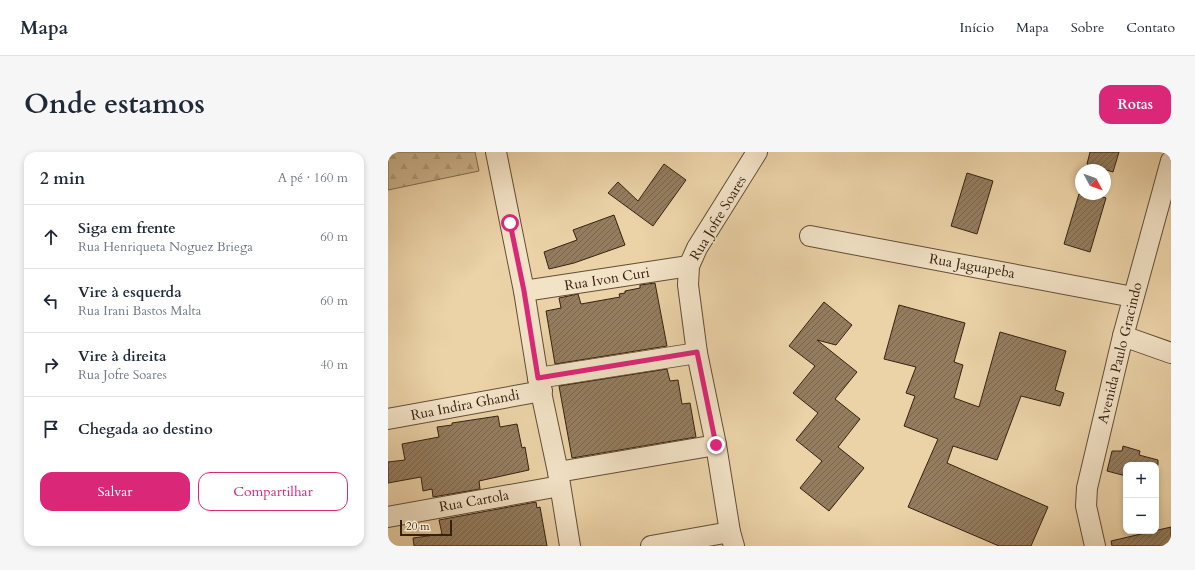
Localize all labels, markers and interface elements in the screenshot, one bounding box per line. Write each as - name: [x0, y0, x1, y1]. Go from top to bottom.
- text: Mapa: [20, 15, 68, 41]
- text: Início: [959, 18, 994, 37]
- text: Mapa: [1016, 18, 1049, 37]
- text: Sobre: [1071, 18, 1104, 37]
- text: Contato: [1126, 18, 1175, 37]
- text: Onde estamos: [24, 85, 205, 123]
- button: Rotas: [1099, 85, 1171, 124]
- north arrow: [1075, 164, 1111, 200]
- text: 2 min: [40, 167, 85, 190]
- text: A pé · 160 m: [278, 169, 348, 187]
- street label: Rua Jofre Soares: [685, 172, 751, 264]
- route start: [501, 214, 519, 232]
- text: Siga em frente: [78, 218, 176, 238]
- icon: ahead: [40, 226, 62, 248]
- text: 60 m: [320, 228, 348, 246]
- text: Rua Henriqueta Noguez Briega: [78, 238, 253, 256]
- street label: Rua Jaguapeba: [928, 249, 1016, 283]
- street label: Rua Ivon Curi: [563, 263, 651, 295]
- street label: Avenida Paulo Gracindo: [1093, 280, 1147, 426]
- text: Vire à esquerda: [78, 282, 182, 302]
- icon: left: [40, 290, 62, 312]
- text: 60 m: [320, 292, 348, 310]
- text: Rua Irani Bastos Malta: [78, 302, 201, 320]
- text: Vire à direita: [78, 346, 166, 366]
- icon: right: [40, 354, 62, 376]
- text: 40 m: [320, 356, 348, 374]
- text: Rua Jofre Soares: [78, 366, 167, 384]
- street label: Rua Indira Ghandi: [409, 385, 521, 425]
- icon: arrive: [40, 418, 62, 440]
- text: Chegada ao destino: [78, 419, 213, 439]
- route end: [707, 436, 725, 454]
- map controls: [1123, 462, 1159, 534]
- button: +: [1123, 462, 1159, 498]
- button: Salvar: [40, 472, 190, 511]
- button: Compartilhar: [198, 472, 348, 511]
- street label: Rua Cartola: [438, 486, 510, 516]
- button: −: [1123, 498, 1159, 534]
- scale bar: [400, 518, 452, 537]
- text: 20 m: [406, 519, 430, 534]

